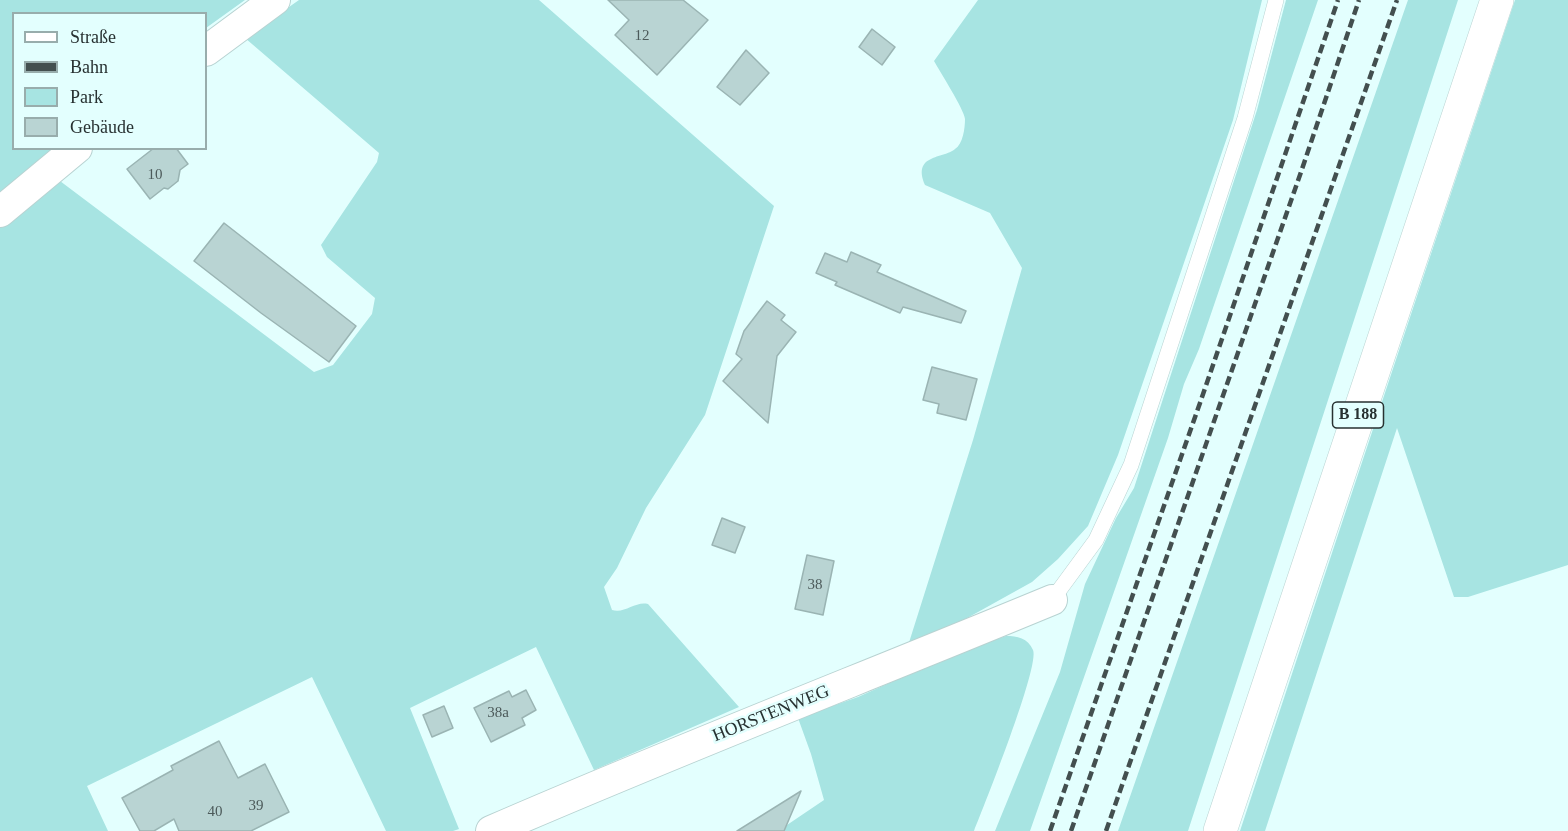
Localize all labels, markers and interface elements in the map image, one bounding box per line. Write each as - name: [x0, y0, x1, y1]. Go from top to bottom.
- legend: [12, 12, 207, 150]
- text: Straße: [70, 27, 116, 47]
- house number: 12: [634, 27, 650, 45]
- text: Bahn: [70, 57, 108, 77]
- text: Park: [70, 87, 103, 107]
- text: Gebäude: [70, 117, 134, 137]
- house number: 10: [148, 166, 162, 184]
- road number: B 188: [1332, 402, 1384, 428]
- house number: 38: [808, 576, 822, 594]
- street label: HORSTENWEG: [709, 681, 833, 747]
- house number: 38a: [487, 704, 509, 722]
- house number: 39: [248, 797, 264, 815]
- house number: 40: [208, 803, 222, 821]

